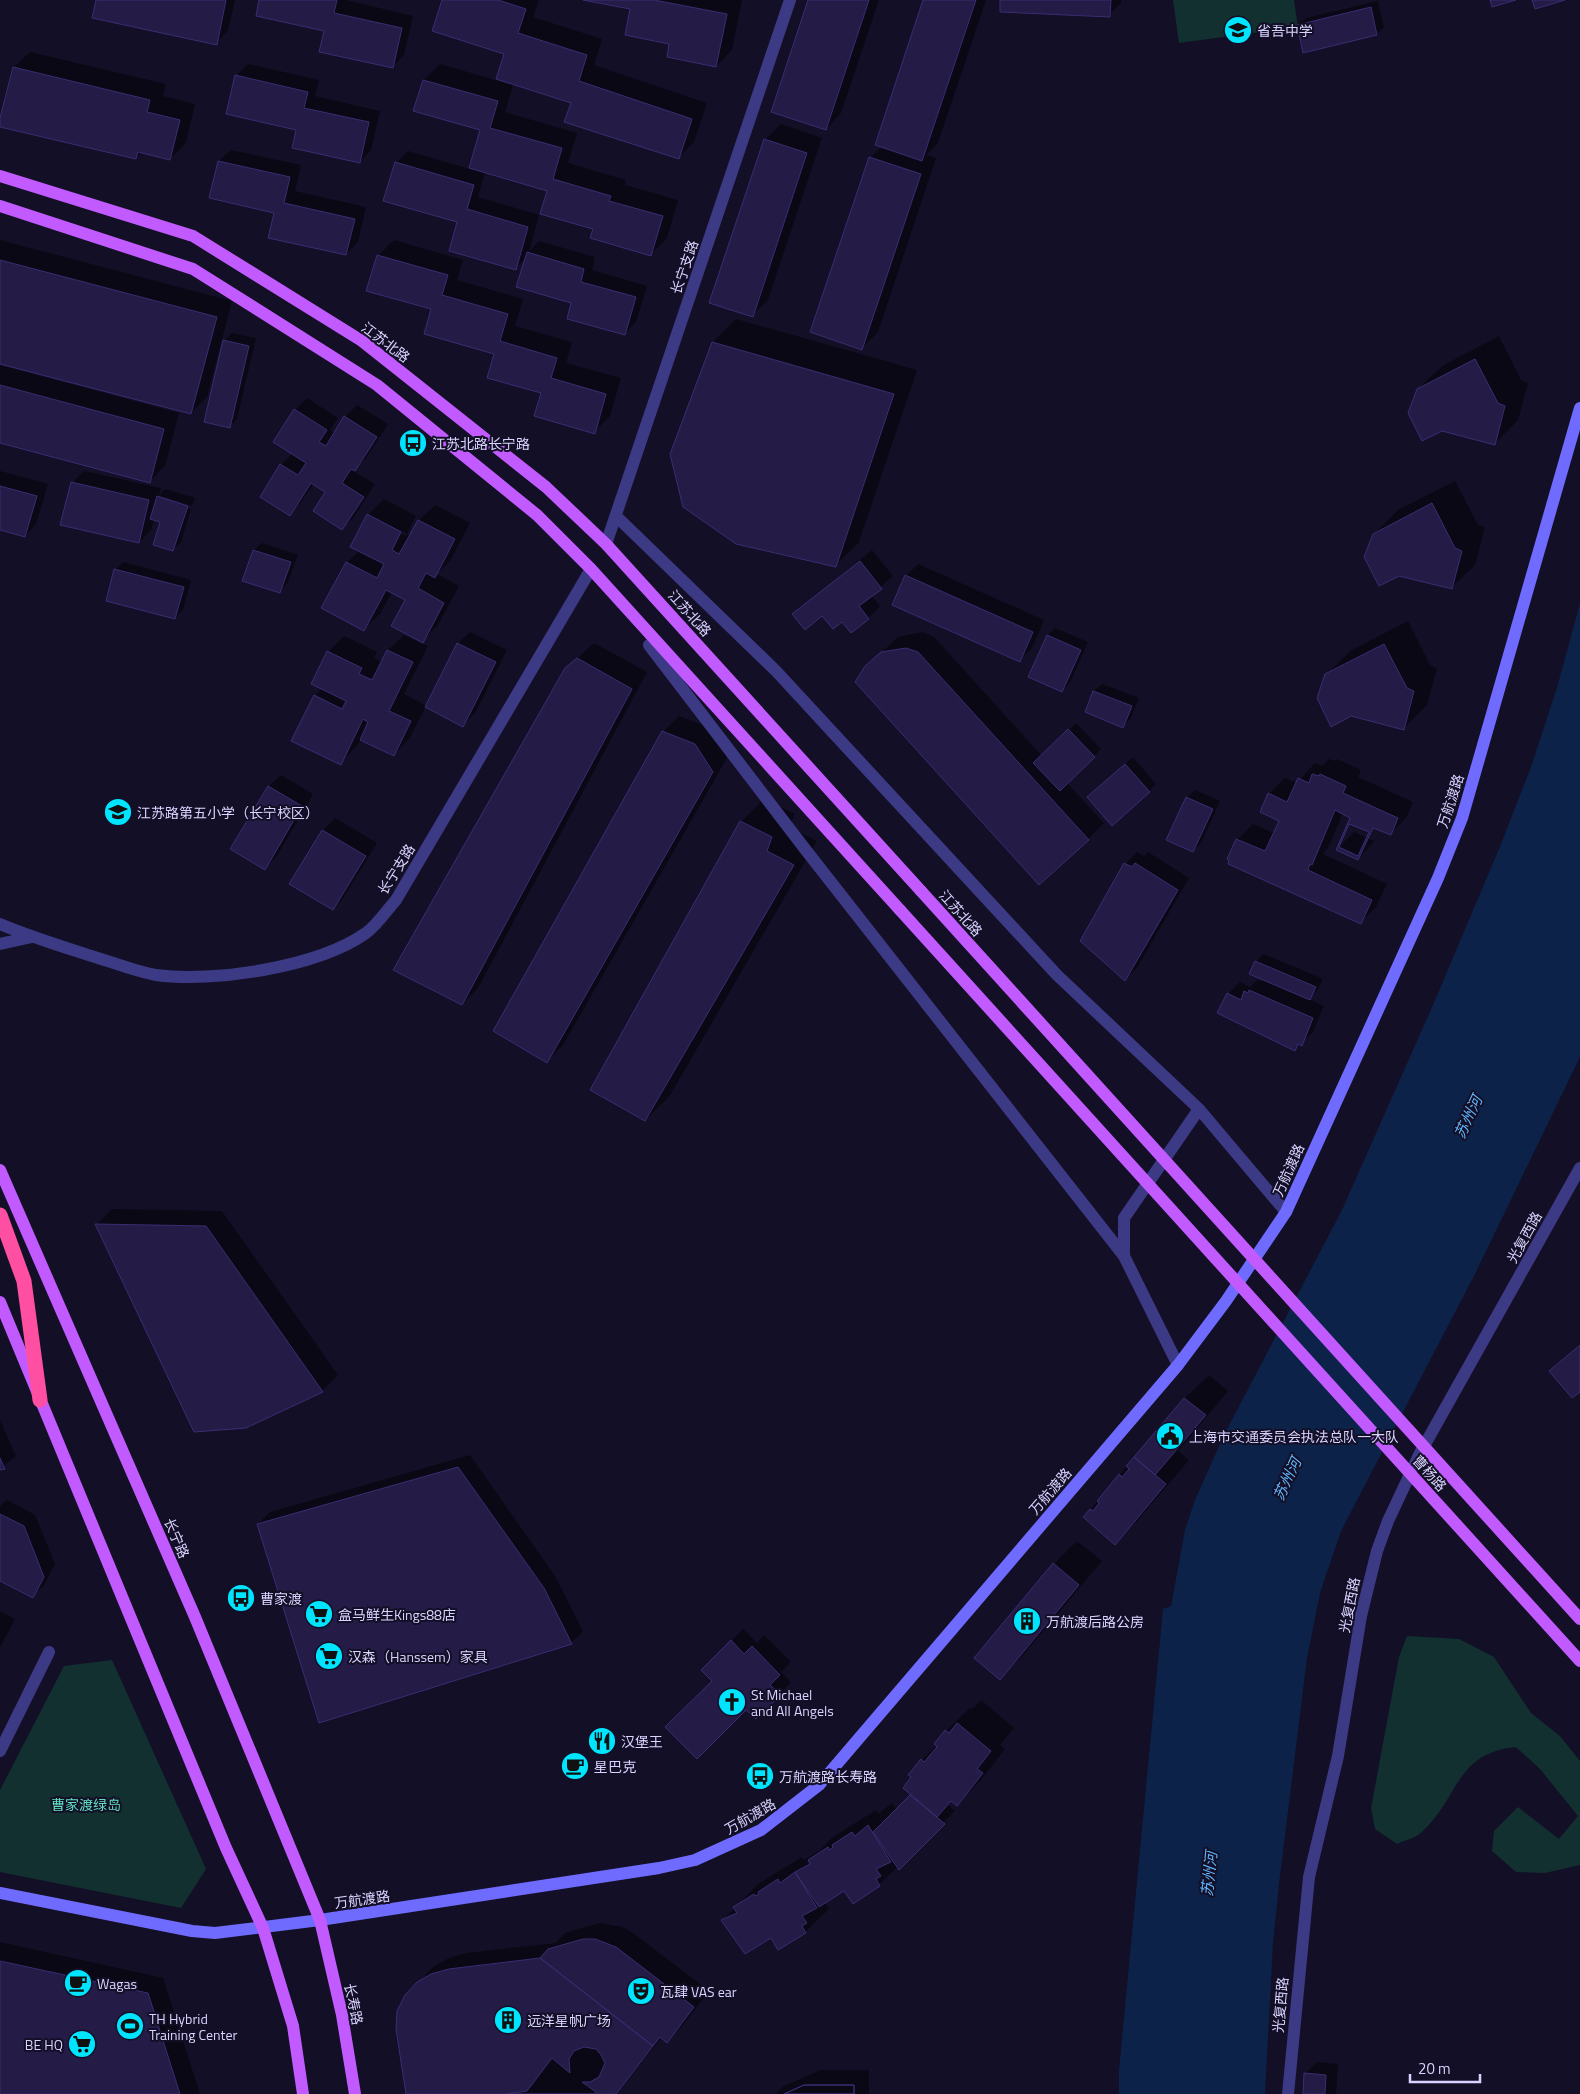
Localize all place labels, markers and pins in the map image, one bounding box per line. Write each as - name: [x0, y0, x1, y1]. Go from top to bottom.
- school or university icon: 省吾中学: [1223, 15, 1253, 45]
- place label: 省吾中学: [1257, 20, 1313, 41]
- bus stop icon: 江苏北路长宁路: [398, 428, 428, 458]
- place label: 江苏北路长宁路: [432, 433, 530, 454]
- school or university icon: 江苏路第五小学（长宁校区）: [103, 797, 133, 827]
- place label: 江苏路第五小学（长宁校区）: [137, 802, 319, 823]
- public building icon: 上海市交通委员会执法总队一大队: [1155, 1421, 1185, 1451]
- place label: 上海市交通委员会执法总队一大队: [1189, 1426, 1399, 1447]
- bus stop icon: 曹家渡: [226, 1583, 256, 1613]
- place label: 曹家渡: [260, 1588, 302, 1609]
- supermarket icon: 盒马鲜生Kings88店: [304, 1599, 334, 1629]
- place label: 盒马鲜生Kings88店: [338, 1604, 456, 1625]
- building icon: 万航渡后路公房: [1012, 1606, 1042, 1636]
- place label: 万航渡后路公房: [1046, 1611, 1144, 1632]
- supermarket icon: 汉森（Hanssem）家具: [314, 1641, 344, 1671]
- place label: 汉森（Hanssem）家具: [348, 1646, 488, 1667]
- place label: St Michael and All Angels: [751, 1684, 834, 1721]
- church icon: St Michael and All Angels: [717, 1687, 747, 1717]
- restaurant icon: 汉堡王: [587, 1726, 617, 1756]
- place label: 汉堡王: [621, 1731, 663, 1752]
- cafe icon: 星巴克: [560, 1751, 590, 1781]
- place label: 星巴克: [594, 1756, 636, 1777]
- bus stop icon: 万航渡路长寿路: [745, 1761, 775, 1791]
- place label: 万航渡路长寿路: [779, 1766, 877, 1787]
- cafe icon: Wagas: [63, 1968, 93, 1998]
- place label: Wagas: [97, 1973, 137, 1994]
- theatre icon: 瓦肆 VAS ear: [626, 1976, 656, 2006]
- place label: 瓦肆 VAS ear: [660, 1981, 737, 2002]
- building icon: 远洋星帆广场: [493, 2005, 523, 2035]
- place label: TH Hybrid Training Center: [149, 2008, 237, 2045]
- place label: 远洋星帆广场: [527, 2010, 611, 2031]
- sports icon: TH Hybrid Training Center: [115, 2011, 145, 2041]
- supermarket icon: BE HQ: [67, 2029, 97, 2059]
- place label: BE HQ: [25, 2034, 63, 2055]

